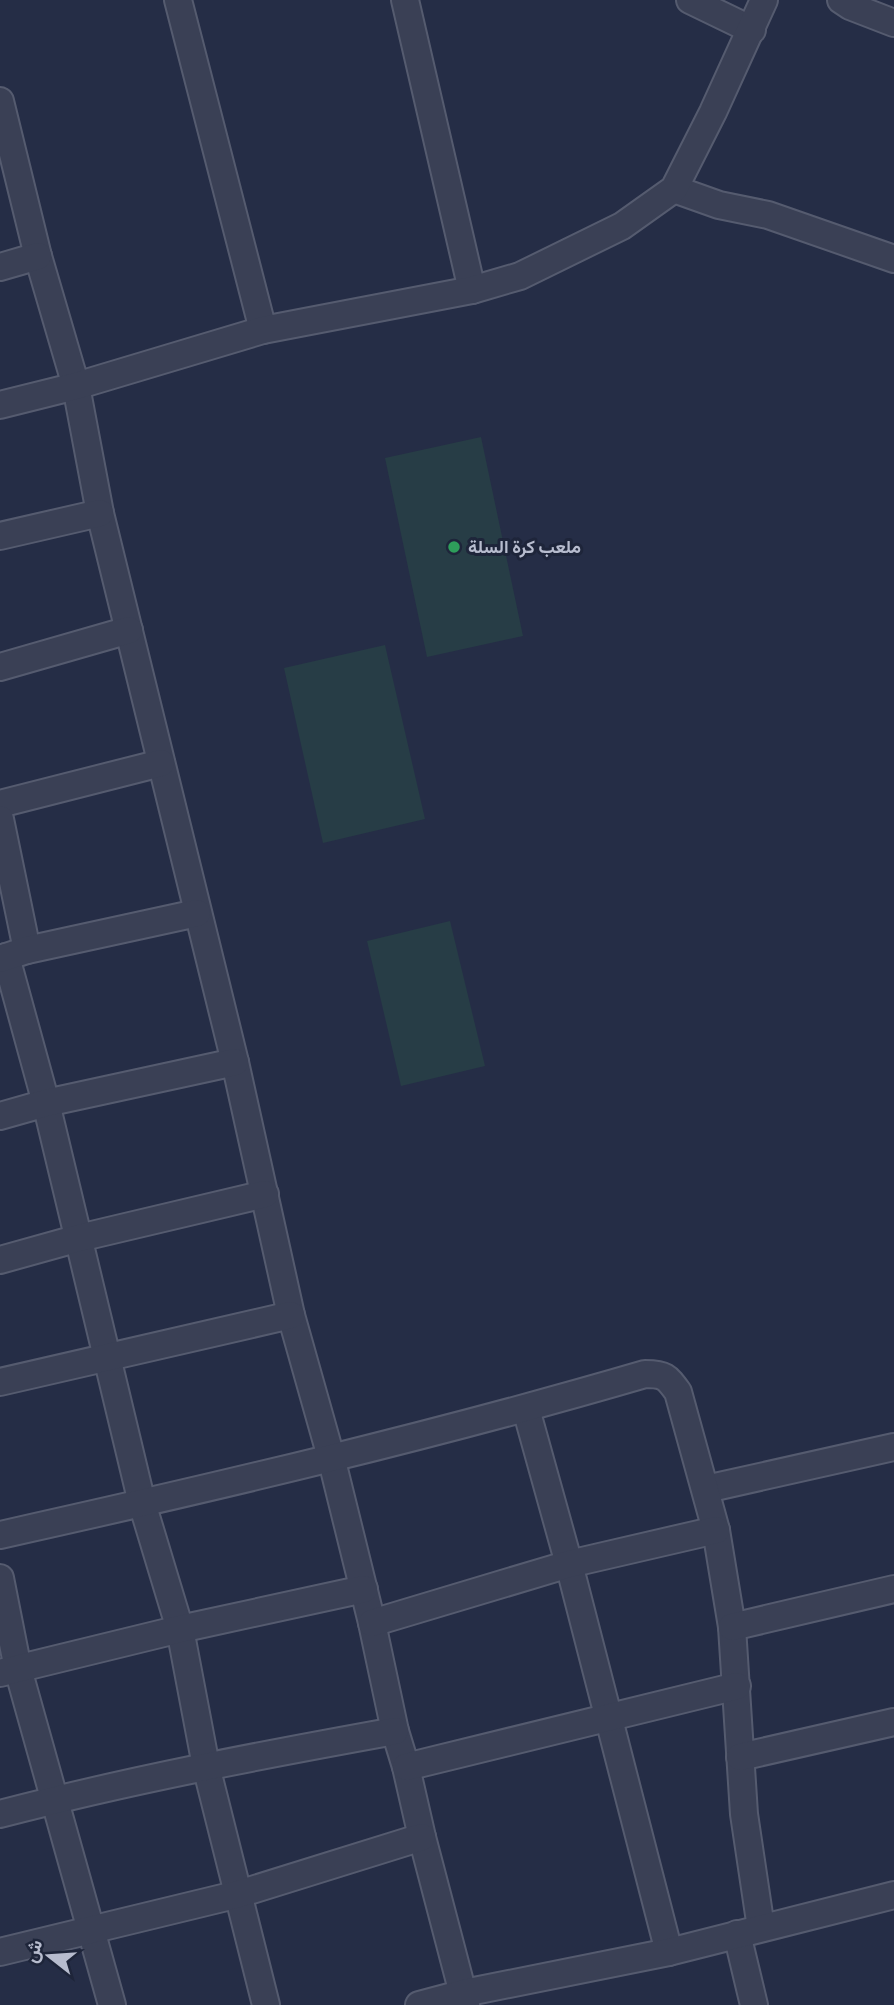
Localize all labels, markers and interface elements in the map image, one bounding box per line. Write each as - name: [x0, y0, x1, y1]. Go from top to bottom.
- place label: ملعب كرة السلة: [468, 534, 581, 558]
- marker: ملعب كرة السلة: [446, 539, 462, 555]
- north arrow: [14, 1921, 84, 1991]
- text: ش: [17, 1936, 49, 1966]

